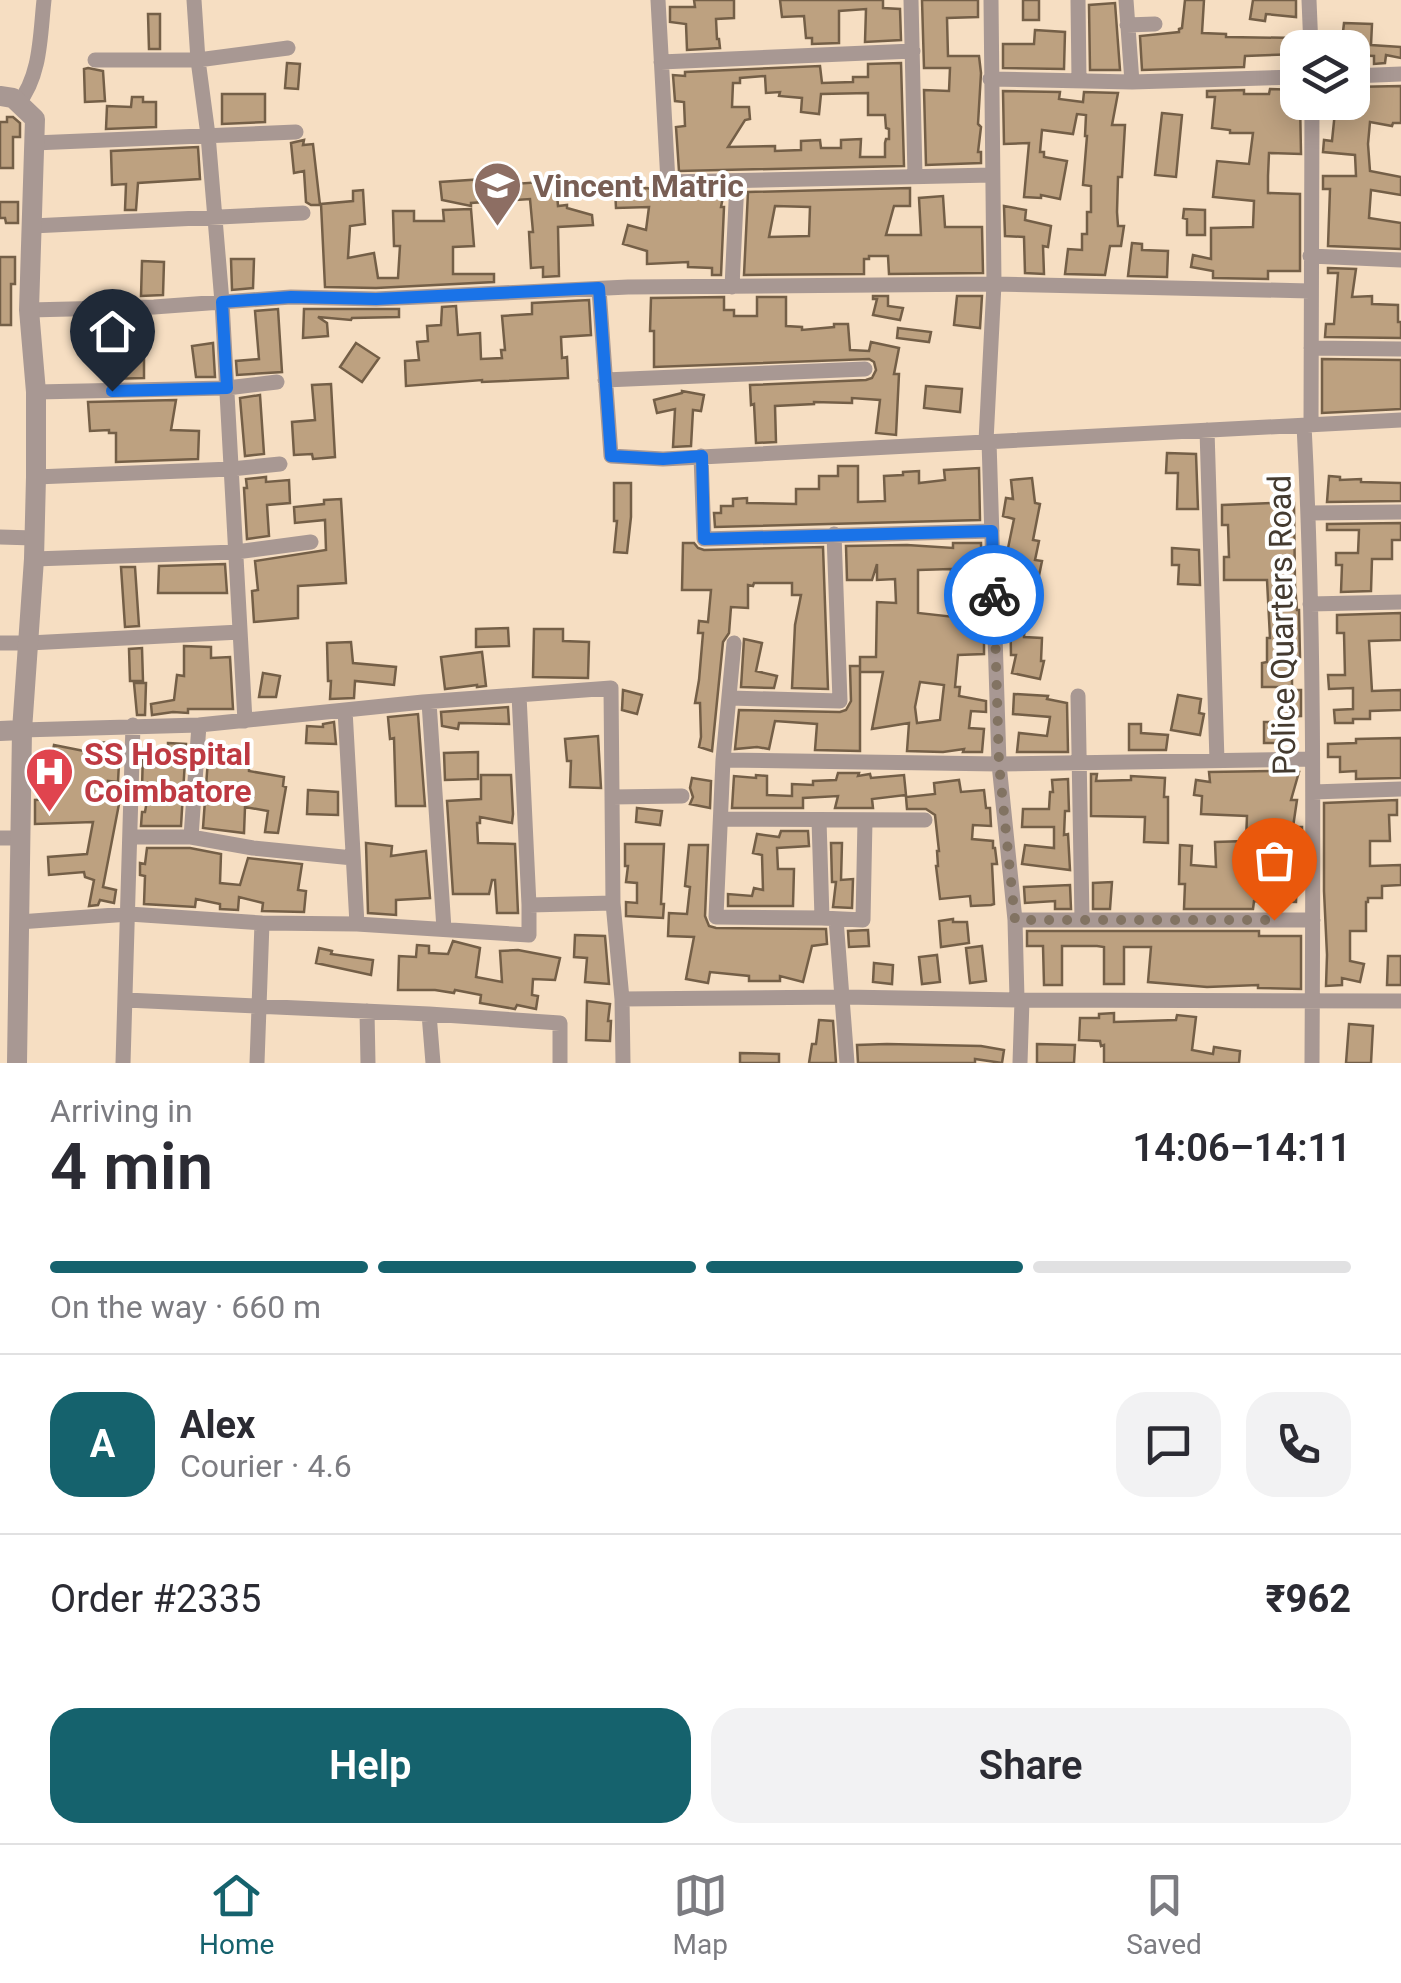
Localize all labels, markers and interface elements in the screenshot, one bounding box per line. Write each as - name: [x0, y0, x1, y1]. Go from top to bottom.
- map controls: [1280, 30, 1370, 120]
- button: layers: [1280, 30, 1370, 120]
- school or university icon: Vincent Matric: [472, 160, 524, 228]
- place label: Vincent Matric: [533, 167, 744, 205]
- pin: [70, 289, 155, 392]
- icon: home: [85, 304, 140, 359]
- street label: Police Quarters Road: [1260, 475, 1304, 775]
- courier: [944, 545, 1044, 645]
- icon: bike: [967, 568, 1022, 623]
- place label: SS Hospital Coimbatore: [84, 735, 252, 810]
- hospital icon: SS Hospital Coimbatore: [23, 746, 75, 814]
- pin: [1232, 818, 1317, 921]
- icon: bag: [1247, 833, 1302, 888]
- text: Arriving in: [50, 1092, 193, 1130]
- text: 14:06–14:11: [1132, 1126, 1351, 1170]
- text: 4 min: [50, 1129, 213, 1205]
- text: On the way · 660 m: [50, 1288, 321, 1326]
- button: chat: [1116, 1392, 1221, 1497]
- button: phone: [1246, 1392, 1351, 1497]
- text: Alex: [180, 1403, 255, 1447]
- text: A: [90, 1422, 115, 1466]
- text: Courier · 4.6: [180, 1447, 352, 1485]
- text: Order #2335: [50, 1577, 261, 1621]
- text: ₹962: [1266, 1577, 1351, 1621]
- button: Help: [50, 1708, 691, 1823]
- button: Share: [711, 1708, 1351, 1823]
- tab: Home: [199, 1868, 274, 1961]
- tab: Map: [673, 1868, 728, 1961]
- tab: Saved: [1126, 1868, 1202, 1961]

